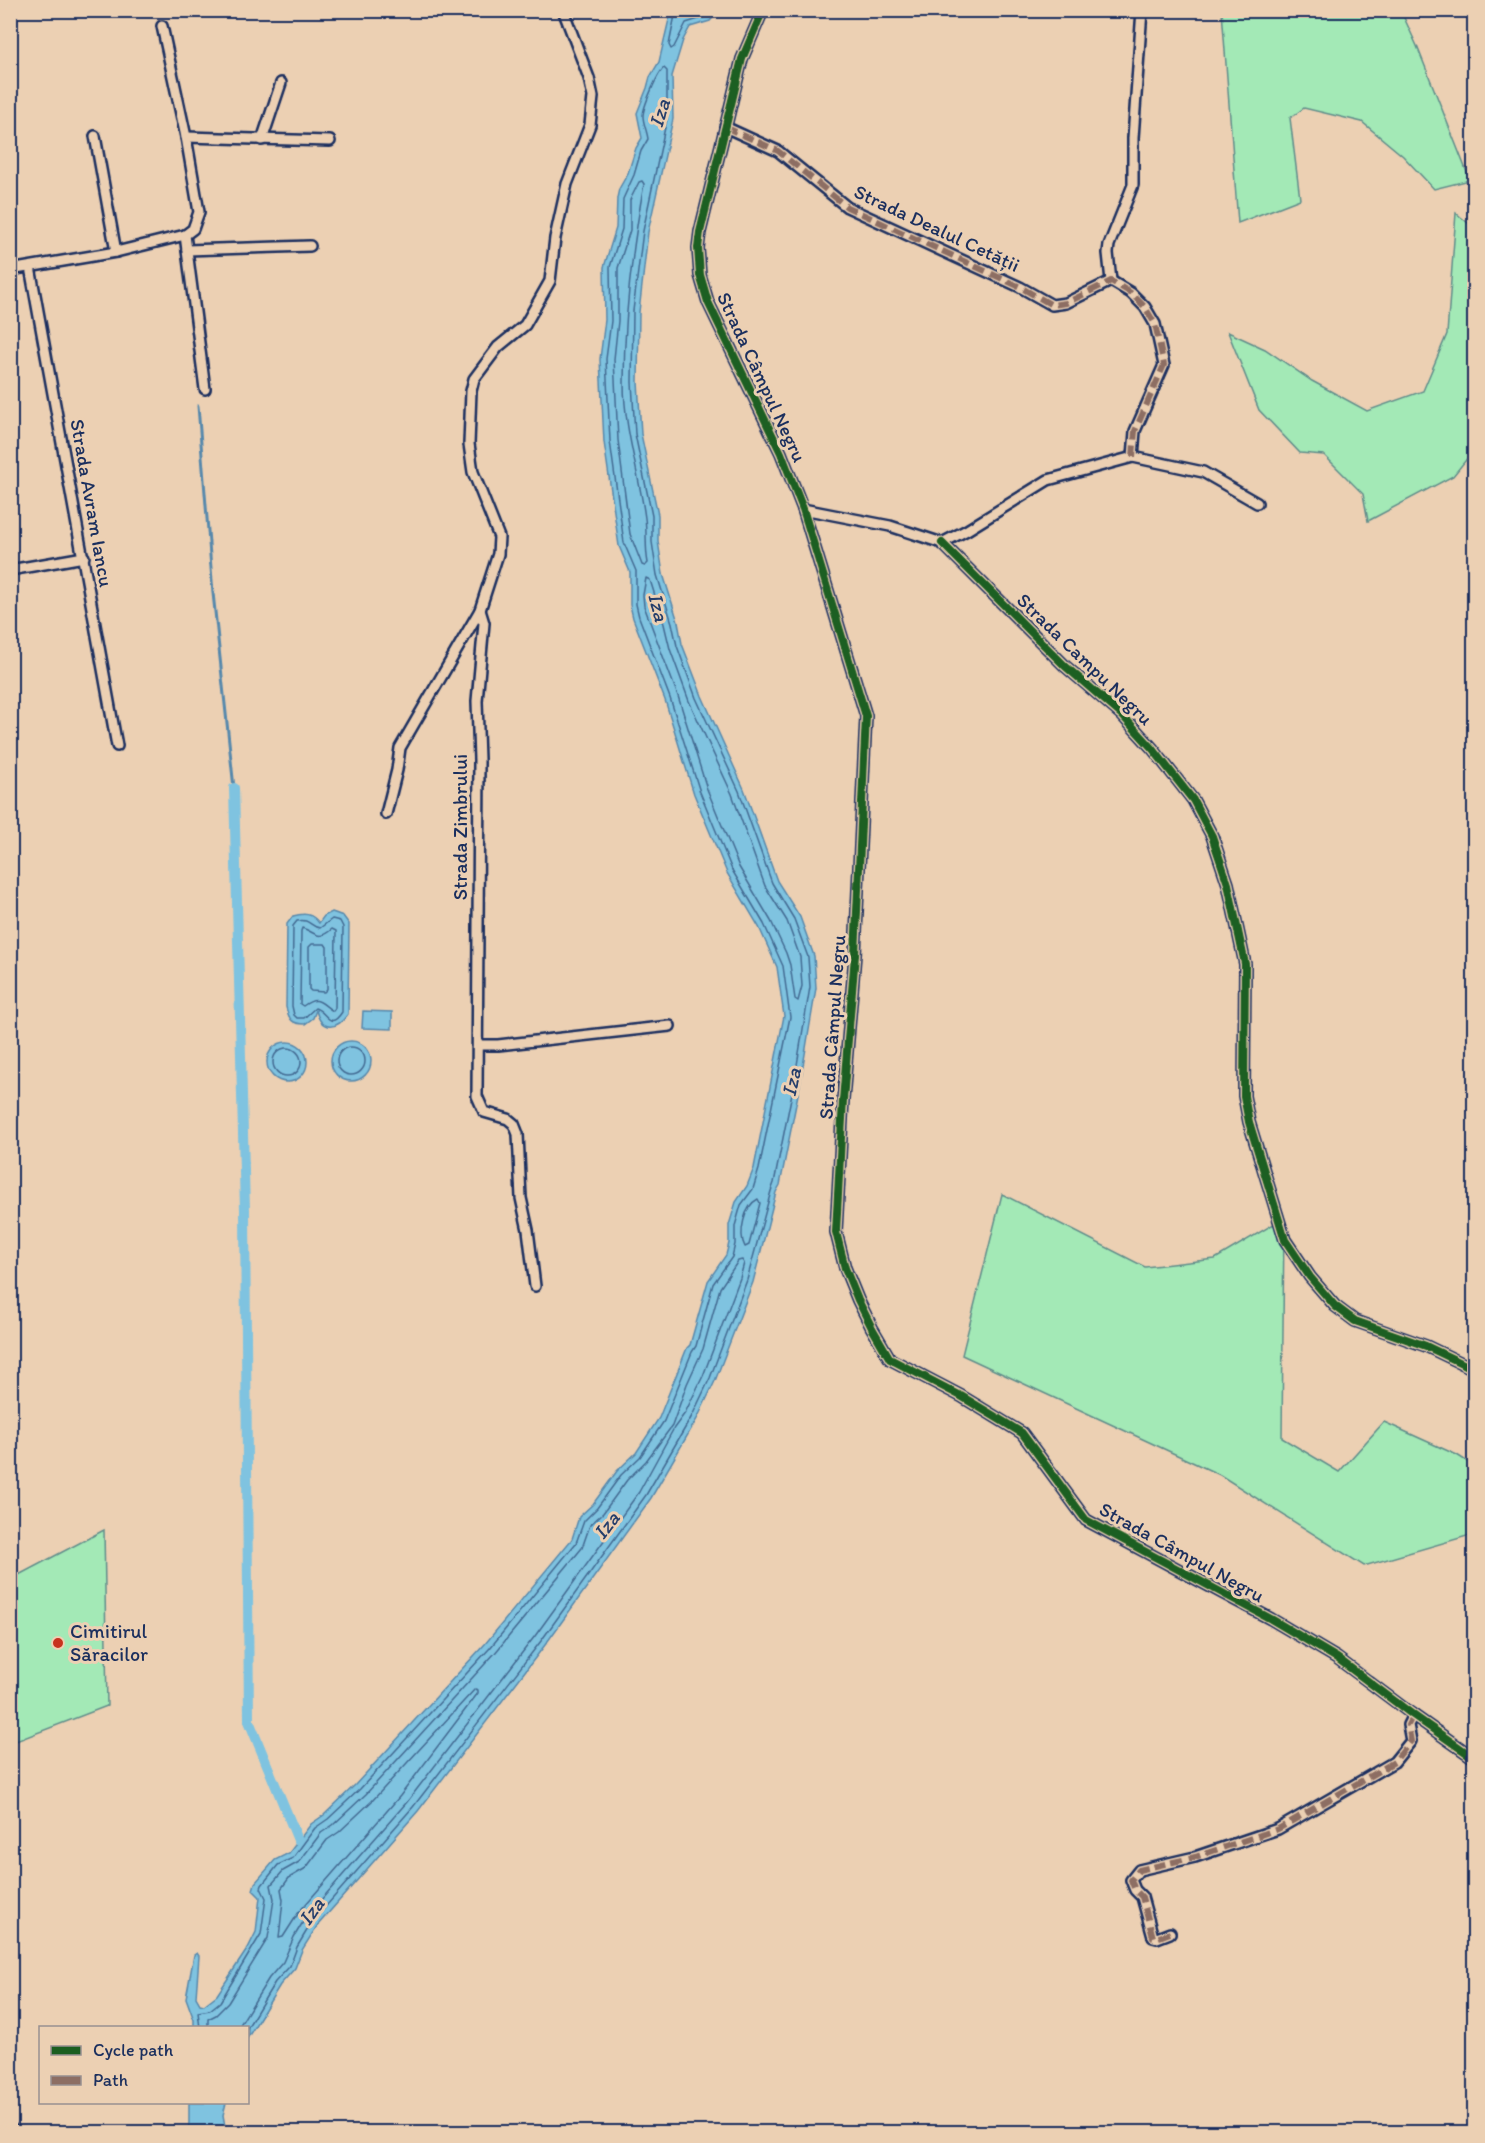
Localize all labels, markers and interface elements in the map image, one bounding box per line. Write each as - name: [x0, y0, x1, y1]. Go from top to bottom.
- water label: Iza: [643, 96, 675, 130]
- street label: Strada Dealul Cetății: [850, 179, 1024, 277]
- street label: Strada Câmpul Negru: [712, 288, 812, 466]
- street label: Strada Avram Iancu: [65, 417, 119, 589]
- street label: Strada Campu Negru: [1012, 588, 1158, 730]
- water label: Iza: [643, 590, 675, 624]
- street label: Strada Zimbrului: [448, 754, 472, 900]
- street label: Strada Câmpul Negru: [814, 934, 850, 1120]
- water label: Iza: [776, 1065, 806, 1099]
- street label: Strada Câmpul Negru: [1095, 1497, 1269, 1607]
- water label: Iza: [587, 1506, 625, 1544]
- place label: Cimitirul Săracilor: [70, 1619, 148, 1666]
- marker: Cimitirul Săracilor: [51, 1636, 65, 1650]
- water label: Iza: [293, 1892, 330, 1930]
- legend: [39, 2026, 249, 2104]
- text: Cycle path: [93, 2039, 174, 2061]
- text: Path: [93, 2069, 128, 2091]

